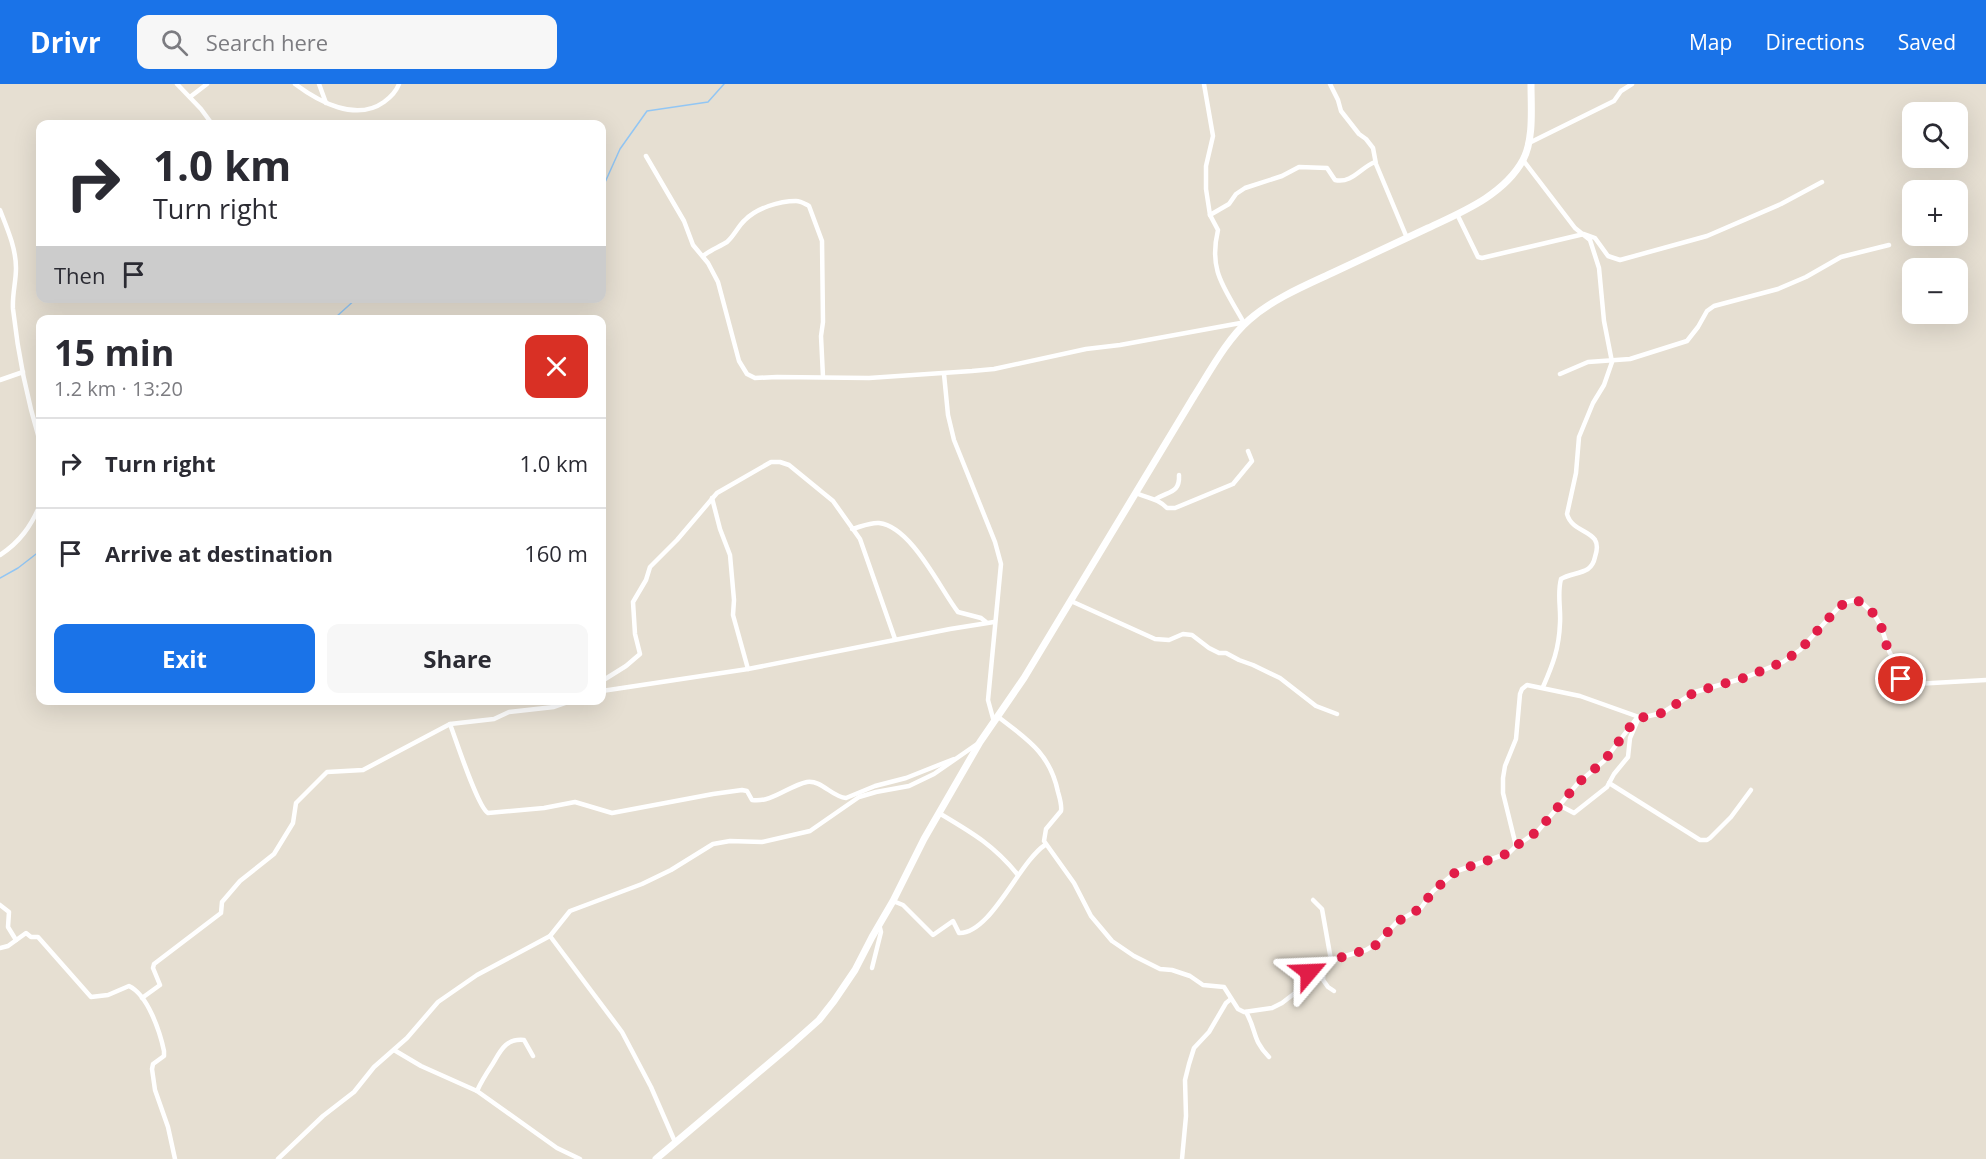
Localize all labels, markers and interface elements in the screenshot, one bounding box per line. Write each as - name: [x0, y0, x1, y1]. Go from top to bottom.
- search box: [137, 15, 557, 69]
- text: Drivr: [30, 23, 101, 61]
- icon: search: [158, 26, 191, 59]
- text: Search here: [206, 27, 328, 57]
- text: Map: [1689, 28, 1732, 56]
- text: Directions: [1765, 28, 1865, 56]
- text: Saved: [1898, 28, 1956, 56]
- map controls: [1902, 102, 1968, 324]
- button: search: [1902, 102, 1968, 168]
- text: 1.0 km: [153, 136, 291, 193]
- icon: right: [54, 144, 132, 222]
- button: +: [1902, 180, 1968, 246]
- text: Turn right: [153, 190, 278, 227]
- icon: arrive: [117, 258, 150, 291]
- button: −: [1902, 258, 1968, 324]
- text: Then: [54, 260, 105, 290]
- text: 15 min: [54, 328, 175, 377]
- button: close: [525, 335, 588, 398]
- text: 1.2 km · 13:20: [54, 375, 183, 402]
- icon: right: [54, 447, 87, 480]
- text: Turn right: [105, 448, 216, 478]
- text: 1.0 km: [519, 448, 588, 478]
- icon: arrive: [54, 537, 87, 570]
- text: Arrive at destination: [105, 538, 333, 568]
- text: 160 m: [524, 538, 588, 568]
- button: Exit: [54, 624, 315, 693]
- button: Share: [327, 624, 588, 693]
- pin: [1875, 653, 1926, 704]
- icon: arrive: [1884, 662, 1917, 695]
- position arrow: [1277, 940, 1341, 1004]

